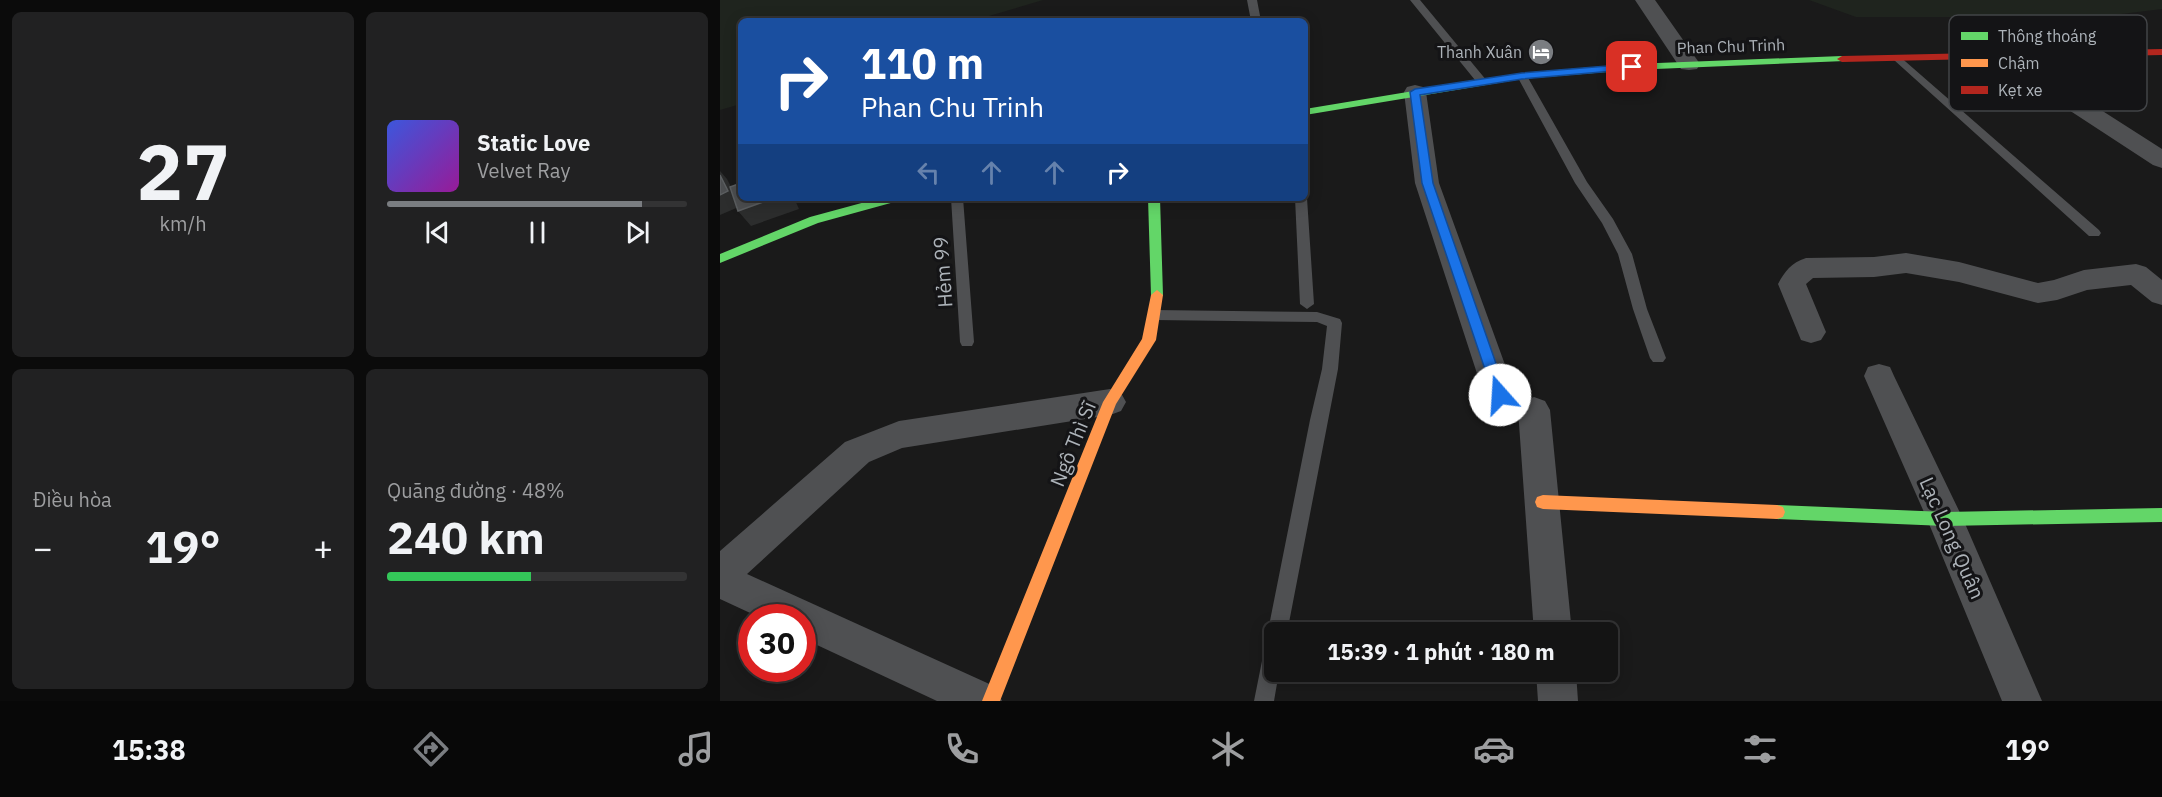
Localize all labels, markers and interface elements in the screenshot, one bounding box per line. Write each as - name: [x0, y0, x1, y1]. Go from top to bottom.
- legend: [1949, 15, 2147, 111]
- text: Thông thoáng: [1998, 26, 2097, 46]
- street label: Phan Chu Trinh: [1676, 34, 1786, 58]
- text: 110 m: [861, 36, 984, 91]
- hotel icon: Thanh Xuân: [1526, 37, 1556, 67]
- pin: [1606, 41, 1657, 92]
- icon: right: [762, 42, 840, 120]
- place label: Thanh Xuân: [1437, 42, 1522, 62]
- icon: arrive: [1615, 50, 1648, 83]
- text: Chậm: [1998, 53, 2040, 73]
- text: Kẹt xe: [1998, 80, 2043, 100]
- text: Phan Chu Trinh: [861, 89, 1044, 124]
- text: 27: [136, 120, 230, 221]
- text: Static Love: [477, 128, 590, 157]
- icon: left: [912, 156, 945, 189]
- icon: ahead: [975, 156, 1008, 189]
- icon: ahead: [1038, 156, 1071, 189]
- icon: right: [1101, 156, 1134, 189]
- text: Velvet Ray: [477, 157, 570, 184]
- text: km/h: [159, 210, 207, 237]
- icon: previous: [421, 216, 454, 249]
- icon: pause: [521, 216, 554, 249]
- icon: next: [621, 216, 654, 249]
- street label: Hẻm 99: [927, 236, 958, 309]
- position arrow: [1468, 363, 1532, 427]
- street label: Ngô Thì Sĩ: [1043, 396, 1102, 490]
- street label: Lạc Long Quân: [1914, 473, 1991, 603]
- text: Quãng đường · 48%: [387, 477, 564, 504]
- text: Điều hòa: [33, 486, 112, 513]
- text: 240 km: [387, 508, 545, 566]
- text: 19°: [145, 517, 221, 575]
- text: −: [33, 526, 53, 569]
- text: +: [313, 526, 333, 569]
- speed limit sign: 30: [738, 604, 816, 682]
- text: 15:39 · 1 phút · 180 m: [1327, 637, 1555, 666]
- icon: directions: [410, 728, 452, 770]
- icon: music: [675, 728, 717, 770]
- icon: phone: [941, 728, 983, 770]
- icon: climate: [1207, 728, 1249, 770]
- icon: car: [1473, 728, 1515, 770]
- icon: filters: [1739, 728, 1781, 770]
- text: 15:38: [112, 732, 186, 767]
- text: 19°: [2005, 732, 2050, 767]

